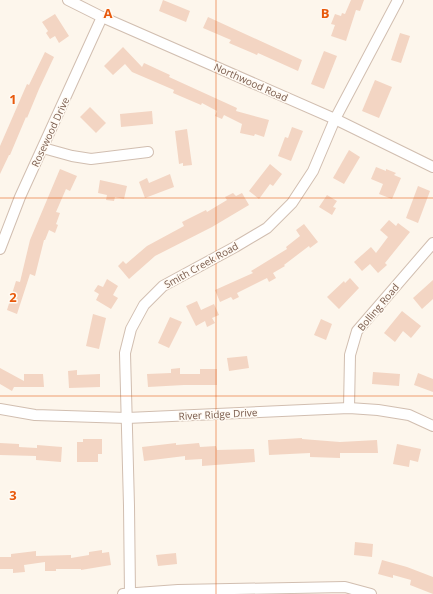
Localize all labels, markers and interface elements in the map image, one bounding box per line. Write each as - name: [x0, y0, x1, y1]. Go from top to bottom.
- text: A: [104, 4, 113, 22]
- text: B: [321, 4, 330, 22]
- street label: Northwood Road: [212, 59, 290, 105]
- text: 1: [9, 90, 17, 108]
- street label: Rosewood Drive: [28, 94, 72, 169]
- street label: Smith Creek Road: [161, 239, 241, 291]
- street label: Bolling Road: [354, 280, 402, 334]
- text: 2: [9, 288, 17, 306]
- street label: River Ridge Drive: [178, 405, 258, 423]
- text: 3: [9, 486, 17, 504]

